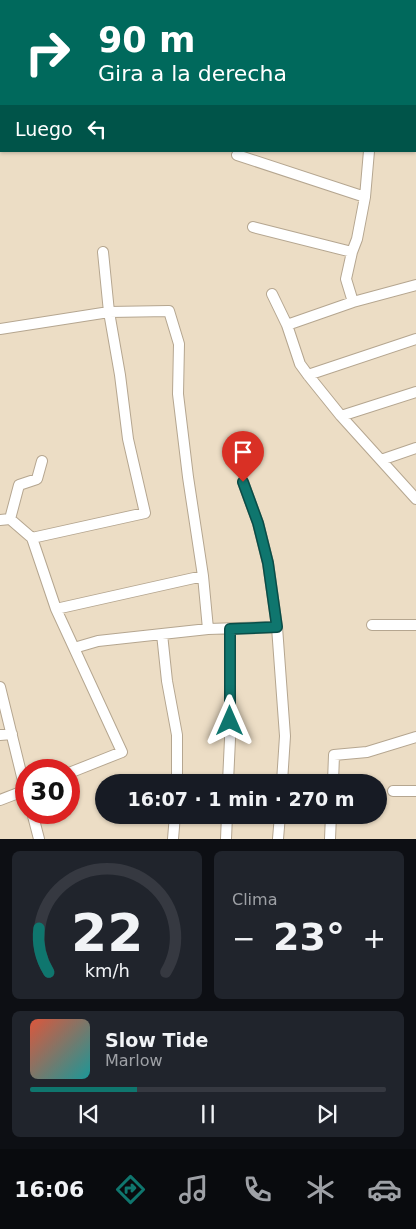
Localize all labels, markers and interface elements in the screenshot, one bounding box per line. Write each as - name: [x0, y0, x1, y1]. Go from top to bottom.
- icon: right: [15, 20, 80, 85]
- text: 90 m: [98, 20, 195, 60]
- text: Gira a la derecha: [98, 61, 287, 86]
- icon: left: [83, 115, 111, 143]
- text: Luego: [15, 118, 73, 140]
- pin: [222, 431, 264, 482]
- icon: arrive: [229, 438, 257, 466]
- position arrow: [203, 694, 255, 746]
- speed limit sign: 30: [15, 759, 80, 824]
- text: 16:07 · 1 min · 270 m: [127, 788, 355, 810]
- text: Clima: [232, 890, 277, 909]
- text: 22: [71, 903, 143, 963]
- text: 23°: [273, 915, 345, 959]
- text: −: [232, 922, 255, 955]
- text: +: [363, 922, 386, 955]
- text: km/h: [84, 960, 130, 981]
- text: Slow Tide: [105, 1029, 208, 1051]
- text: Marlow: [105, 1051, 163, 1070]
- icon: previous: [75, 1100, 103, 1128]
- icon: pause: [194, 1100, 222, 1128]
- icon: next: [313, 1100, 341, 1128]
- icon: directions: [113, 1172, 148, 1207]
- icon: music: [176, 1172, 211, 1207]
- icon: phone: [240, 1172, 275, 1207]
- icon: climate: [303, 1172, 338, 1207]
- icon: car: [367, 1172, 402, 1207]
- text: 16:06: [14, 1177, 84, 1202]

